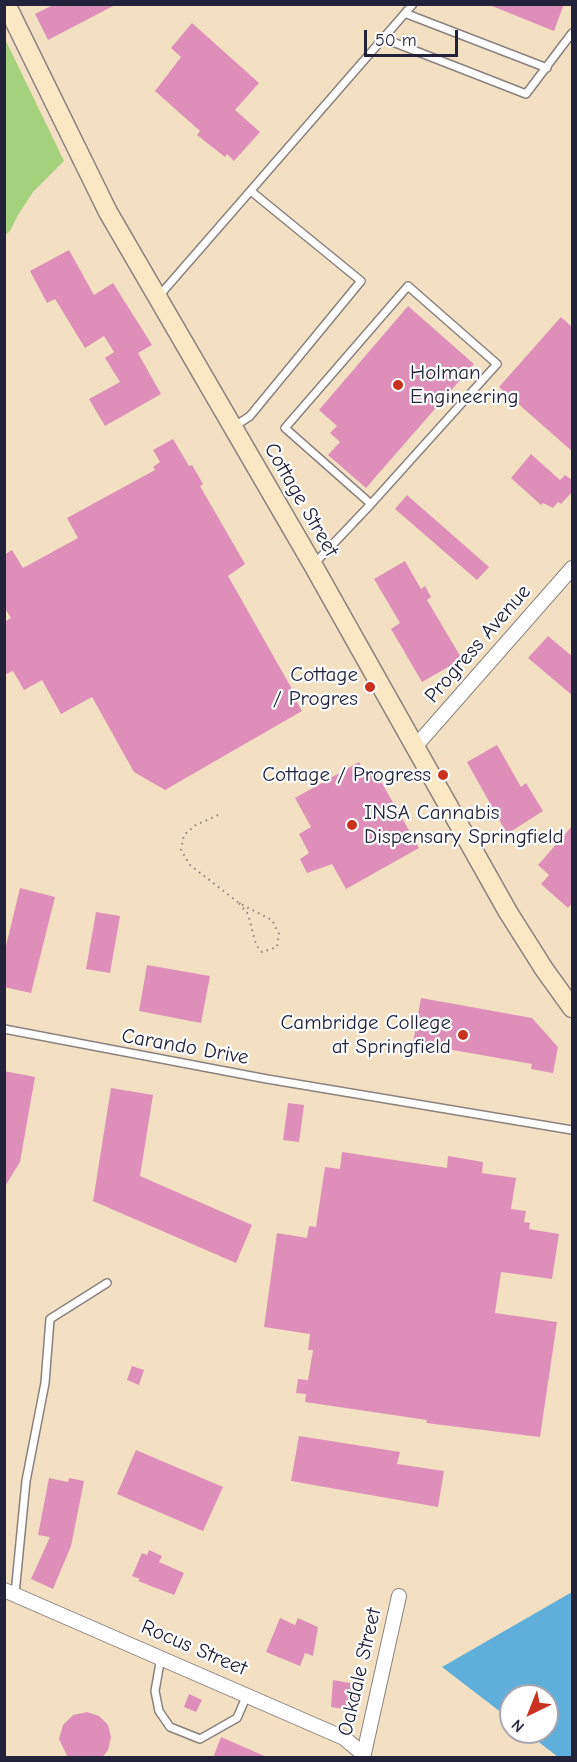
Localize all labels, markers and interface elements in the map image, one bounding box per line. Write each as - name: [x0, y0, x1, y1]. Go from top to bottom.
- scale bar: [367, 18, 462, 56]
- text: 50 m: [375, 30, 417, 51]
- place label: Holman Engineering: [410, 360, 519, 410]
- marker: Holman Engineering: [391, 378, 405, 392]
- street label: Cottage Street: [258, 439, 344, 561]
- street label: Progress Avenue: [420, 580, 536, 708]
- place label: Cottage / Progres: [273, 662, 358, 712]
- marker: Cottage / Progres: [363, 680, 377, 694]
- place label: Cottage / Progress: [262, 762, 431, 788]
- marker: Cottage / Progress: [436, 768, 450, 782]
- place label: INSA Cannabis Dispensary Springfield: [364, 800, 564, 850]
- marker: INSA Cannabis Dispensary Springfield: [345, 818, 359, 832]
- place label: Cambridge College at Springfield: [280, 1010, 451, 1060]
- street label: Carando Drive: [120, 1023, 250, 1071]
- marker: Cambridge College at Springfield: [456, 1028, 470, 1042]
- street label: Oakdale Street: [333, 1605, 387, 1739]
- street label: Rocus Street: [137, 1614, 251, 1682]
- north arrow: [499, 1684, 559, 1744]
- text: N: [508, 1716, 528, 1736]

